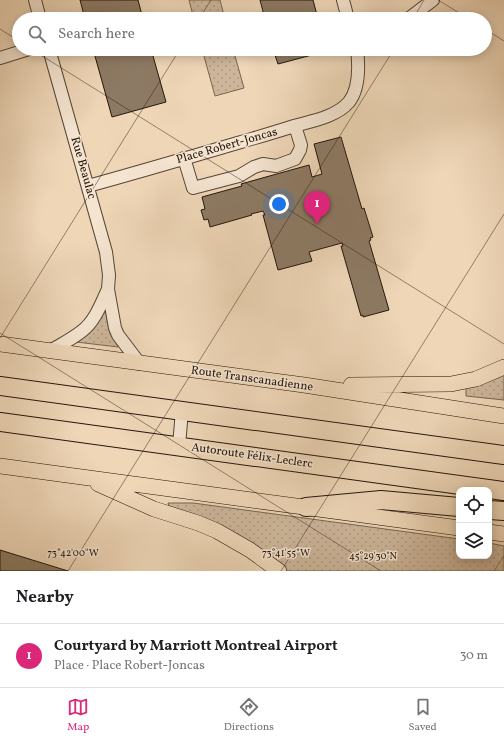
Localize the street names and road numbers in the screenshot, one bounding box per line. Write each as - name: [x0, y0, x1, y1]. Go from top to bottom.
- street label: Place Robert-Joncas: [175, 124, 279, 168]
- street label: Rue Beaulac: [67, 135, 99, 201]
- street label: Route Transcanadienne: [190, 362, 314, 396]
- street label: Autoroute Félix-Leclerc: [190, 440, 314, 472]

